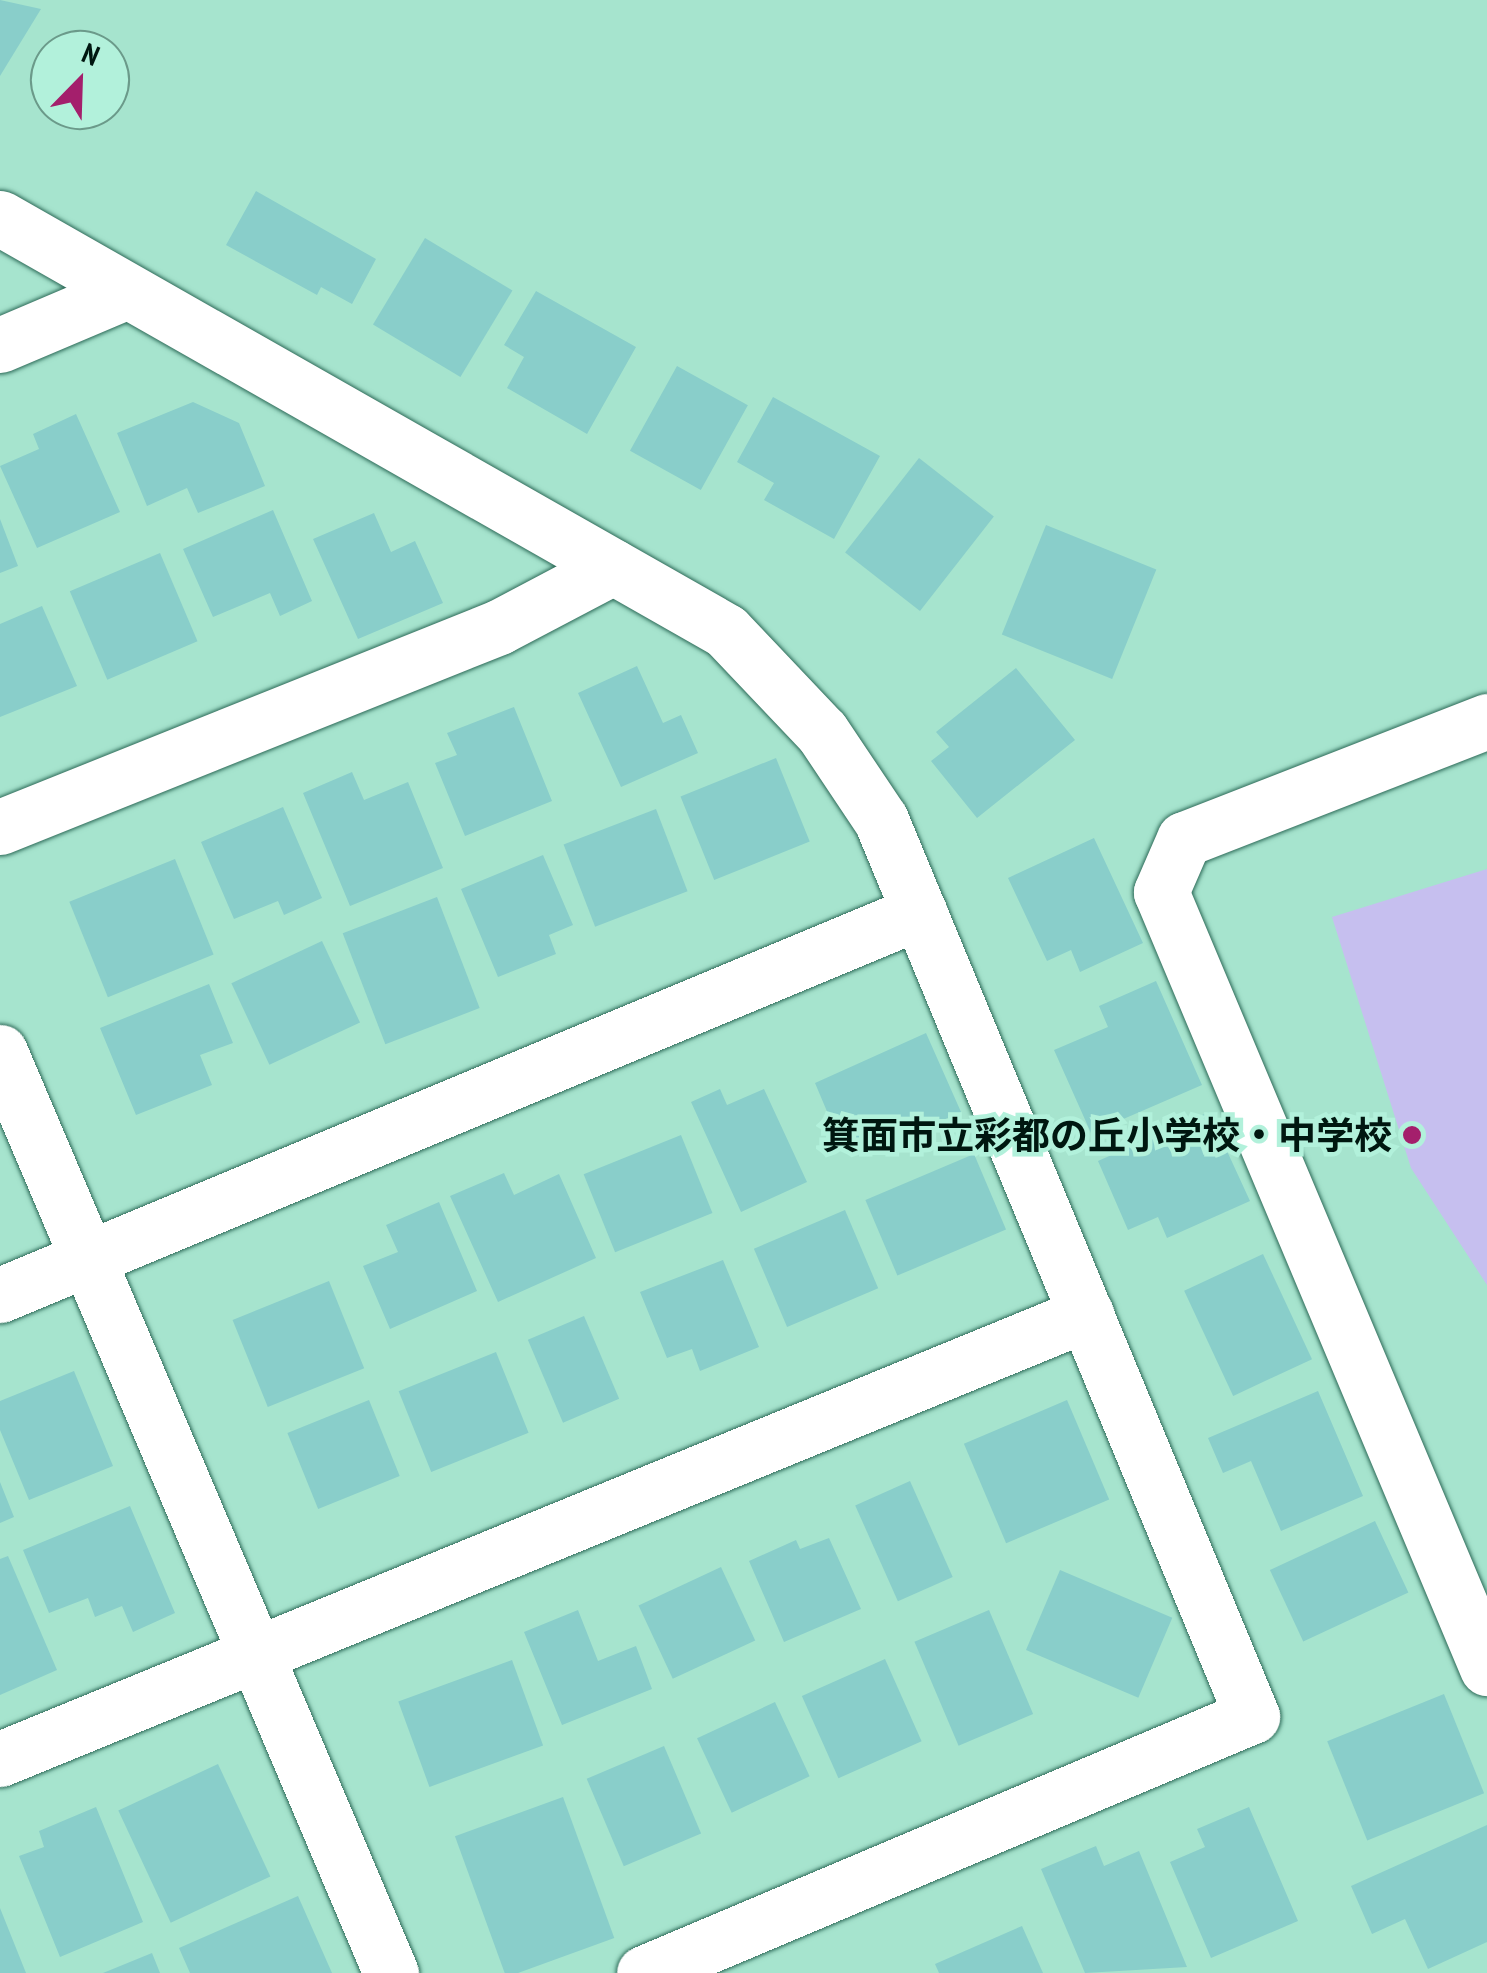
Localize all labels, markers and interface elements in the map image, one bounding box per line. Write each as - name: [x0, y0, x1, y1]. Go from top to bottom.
- north arrow: [30, 30, 130, 130]
- text: N: [77, 34, 105, 74]
- place label: 箕面市立彩都の丘小学校・中学校: [822, 1112, 1392, 1158]
- marker: 箕面市立彩都の丘小学校・中学校: [1401, 1124, 1423, 1146]

